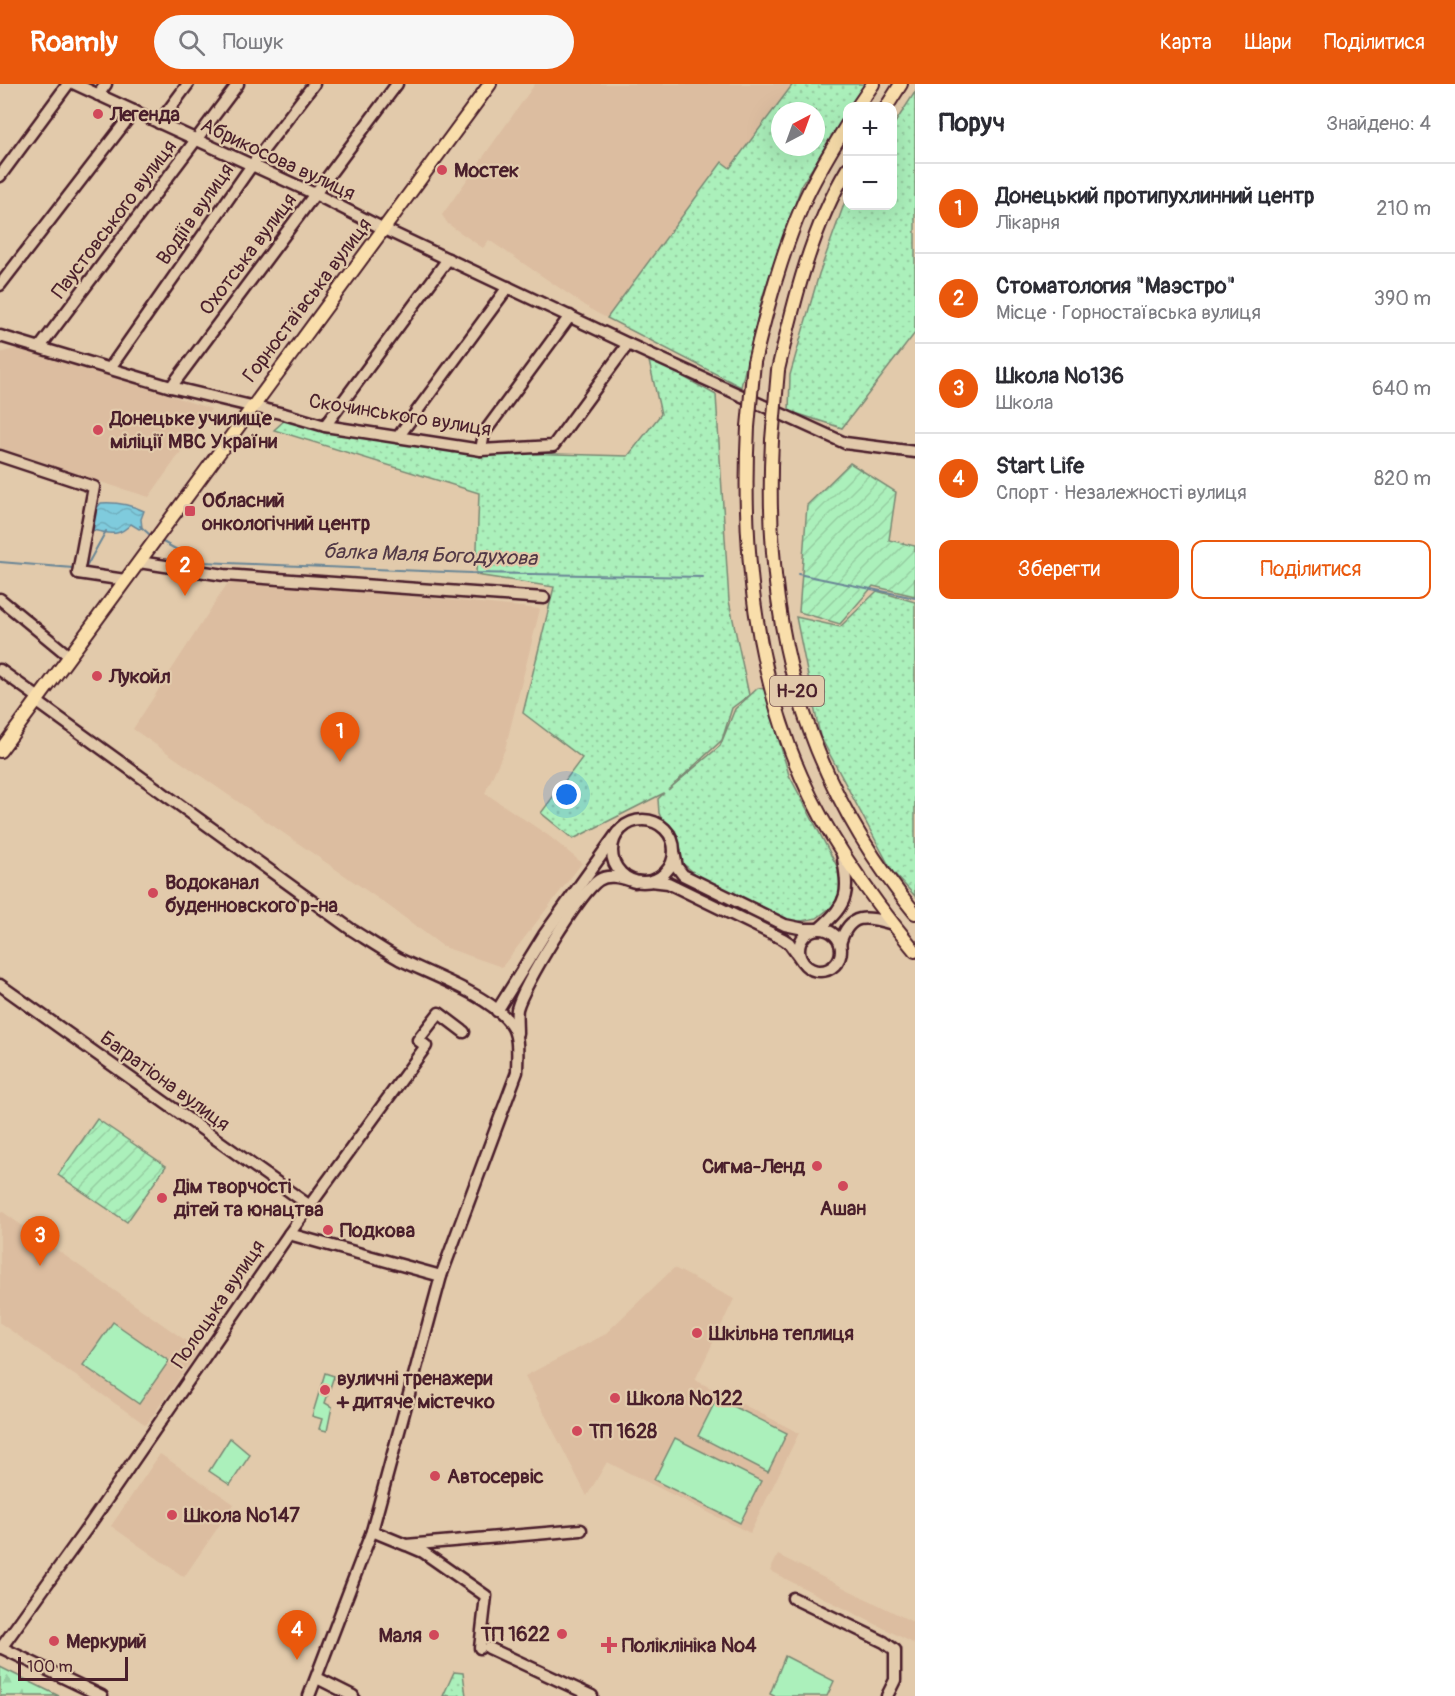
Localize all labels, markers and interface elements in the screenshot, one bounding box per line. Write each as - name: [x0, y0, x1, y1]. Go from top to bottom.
- search box: [154, 15, 574, 69]
- text: Roamly: [30, 25, 118, 60]
- icon: search: [175, 26, 208, 59]
- text: Пошук: [223, 28, 284, 56]
- text: Карта: [1160, 29, 1212, 56]
- text: Шари: [1245, 29, 1291, 56]
- text: Поділитися: [1324, 29, 1425, 56]
- place label: Легенда: [109, 102, 180, 127]
- north arrow: [771, 102, 825, 156]
- map controls: [843, 102, 897, 210]
- button: +: [843, 102, 897, 156]
- marker: Легенда: [91, 107, 105, 121]
- text: Поруч: [939, 107, 1005, 139]
- text: Знайдено: 4: [1326, 111, 1431, 136]
- street label: Абрикосова вулиця: [197, 112, 359, 206]
- street label: Паустовського вулиця: [46, 135, 182, 303]
- button: −: [843, 156, 897, 210]
- street label: Водіїв вулиця: [151, 158, 239, 270]
- place label: Мостек: [454, 158, 519, 183]
- marker: Мостек: [435, 163, 449, 177]
- text: Донецький протипухлинний центр: [996, 182, 1315, 210]
- street label: Охотська вулиця: [194, 188, 302, 320]
- text: 1: [955, 196, 962, 221]
- text: 210 m: [1376, 196, 1431, 221]
- text: Лікарня: [996, 210, 1060, 235]
- street label: Горностаївська вулиця: [237, 213, 377, 387]
- text: Стоматология "Маэстро": [996, 272, 1235, 300]
- text: 2: [953, 286, 964, 311]
- text: 390 m: [1374, 286, 1431, 311]
- text: Місце · Горностаївська вулиця: [996, 300, 1261, 325]
- text: Школа №136: [996, 362, 1124, 390]
- text: 3: [953, 376, 964, 401]
- text: 640 m: [1372, 376, 1431, 401]
- street label: Скочинського вулиця: [307, 388, 493, 442]
- text: Школа: [996, 390, 1053, 415]
- place label: Донецьке училище міліції МВС України: [109, 406, 277, 454]
- marker: Донецьке училище міліції МВС України: [91, 423, 105, 437]
- text: Start Life: [996, 452, 1084, 480]
- text: 4: [953, 466, 964, 491]
- text: 820 m: [1374, 466, 1431, 491]
- text: Спорт · Незалежності вулиця: [996, 480, 1247, 505]
- place label: Обласний онкологічний центр: [201, 488, 371, 536]
- marker: Обласний онкологічний центр: [183, 504, 197, 518]
- water label: балка Маля Богодухова: [323, 538, 539, 572]
- button: Зберегти: [939, 540, 1179, 599]
- button: Поділитися: [1191, 540, 1431, 599]
- pin: 2: [166, 546, 204, 596]
- place label: Лукойл: [108, 664, 171, 689]
- marker: Лукойл: [90, 669, 104, 683]
- road number: Н-20: [770, 676, 824, 706]
- pin: 1: [320, 712, 360, 762]
- your location: [552, 780, 581, 809]
- place label: Водоканал буденновского р-на: [165, 870, 338, 918]
- marker: Водоканал буденновского р-на: [146, 886, 160, 900]
- street label: Багратіона вулиця: [95, 1025, 235, 1137]
- place label: Сигма-Ленд: [702, 1154, 806, 1179]
- marker: Сигма-Ленд: [810, 1159, 824, 1173]
- place label: Дім творчості дітей та юнацтва: [173, 1174, 324, 1222]
- marker: Ашан: [836, 1179, 850, 1193]
- marker: Дім творчості дітей та юнацтва: [155, 1191, 169, 1205]
- place label: Ашан: [820, 1196, 866, 1221]
- pin: 3: [20, 1216, 60, 1266]
- place label: Подкова: [340, 1218, 415, 1243]
- marker: Подкова: [321, 1223, 335, 1237]
- street label: Полоцька вулиця: [166, 1235, 270, 1373]
- place label: Шкільна теплиця: [708, 1321, 854, 1346]
- marker: Шкільна теплиця: [690, 1326, 704, 1340]
- place label: вуличні тренажери + дитяче містечко: [336, 1366, 495, 1414]
- marker: вуличні тренажери + дитяче містечко: [318, 1383, 332, 1397]
- place label: Школа №122: [626, 1386, 743, 1411]
- marker: Школа №122: [608, 1391, 622, 1405]
- place label: ТП 1628: [588, 1419, 657, 1444]
- marker: ТП 1628: [570, 1424, 584, 1438]
- place label: Автосервіс: [447, 1464, 544, 1489]
- marker: Автосервіс: [428, 1469, 442, 1483]
- place label: Школа №147: [183, 1503, 300, 1528]
- marker: Школа №147: [165, 1508, 179, 1522]
- pin: 4: [278, 1610, 316, 1660]
- place label: ТП 1622: [480, 1622, 550, 1647]
- place label: Маля: [378, 1623, 422, 1648]
- marker: ТП 1622: [555, 1627, 569, 1641]
- marker: Маля: [427, 1628, 441, 1642]
- place label: Меркурий: [66, 1629, 147, 1654]
- place label: Поліклініка №4: [622, 1633, 757, 1658]
- marker: Меркурий: [47, 1634, 61, 1648]
- marker: Поліклініка №4: [600, 1636, 618, 1654]
- scale bar: [18, 1654, 128, 1682]
- text: 100 m: [27, 1657, 73, 1677]

